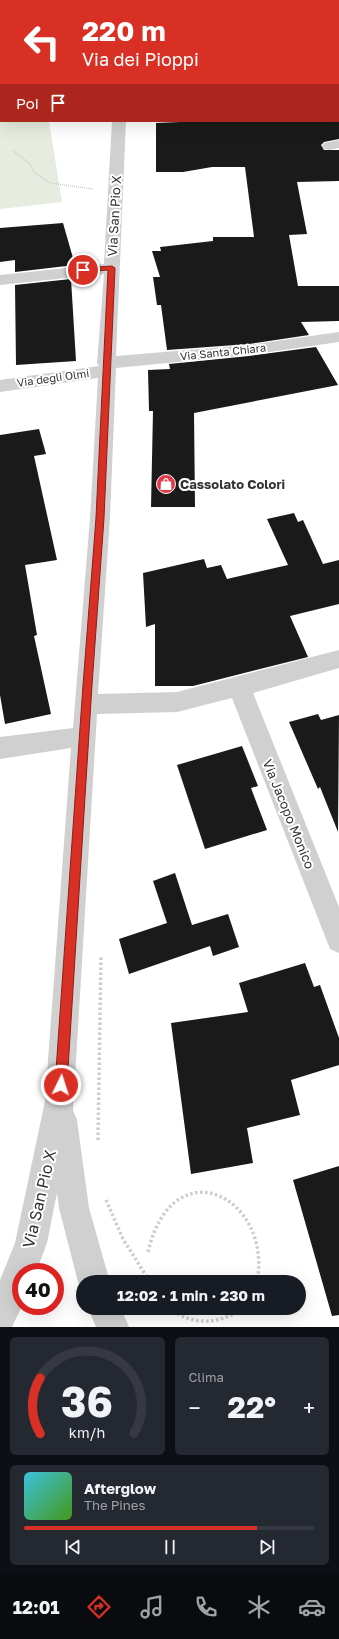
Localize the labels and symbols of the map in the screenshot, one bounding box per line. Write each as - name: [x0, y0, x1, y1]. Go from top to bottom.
- street label: Via San Pio X: [104, 175, 124, 257]
- pin: [66, 253, 100, 287]
- street label: Via Santa Chiara: [179, 341, 267, 362]
- street label: Via degli Olmi: [16, 366, 90, 389]
- shop icon: Cassolato Colori: [155, 473, 177, 495]
- place label: Cassolato Colori: [180, 476, 285, 492]
- street label: Via Jacopo Monico: [260, 757, 318, 871]
- position arrow: [40, 1064, 82, 1106]
- street label: Via San Pio X: [18, 1148, 60, 1250]
- speed limit sign: 40: [12, 1263, 64, 1315]

